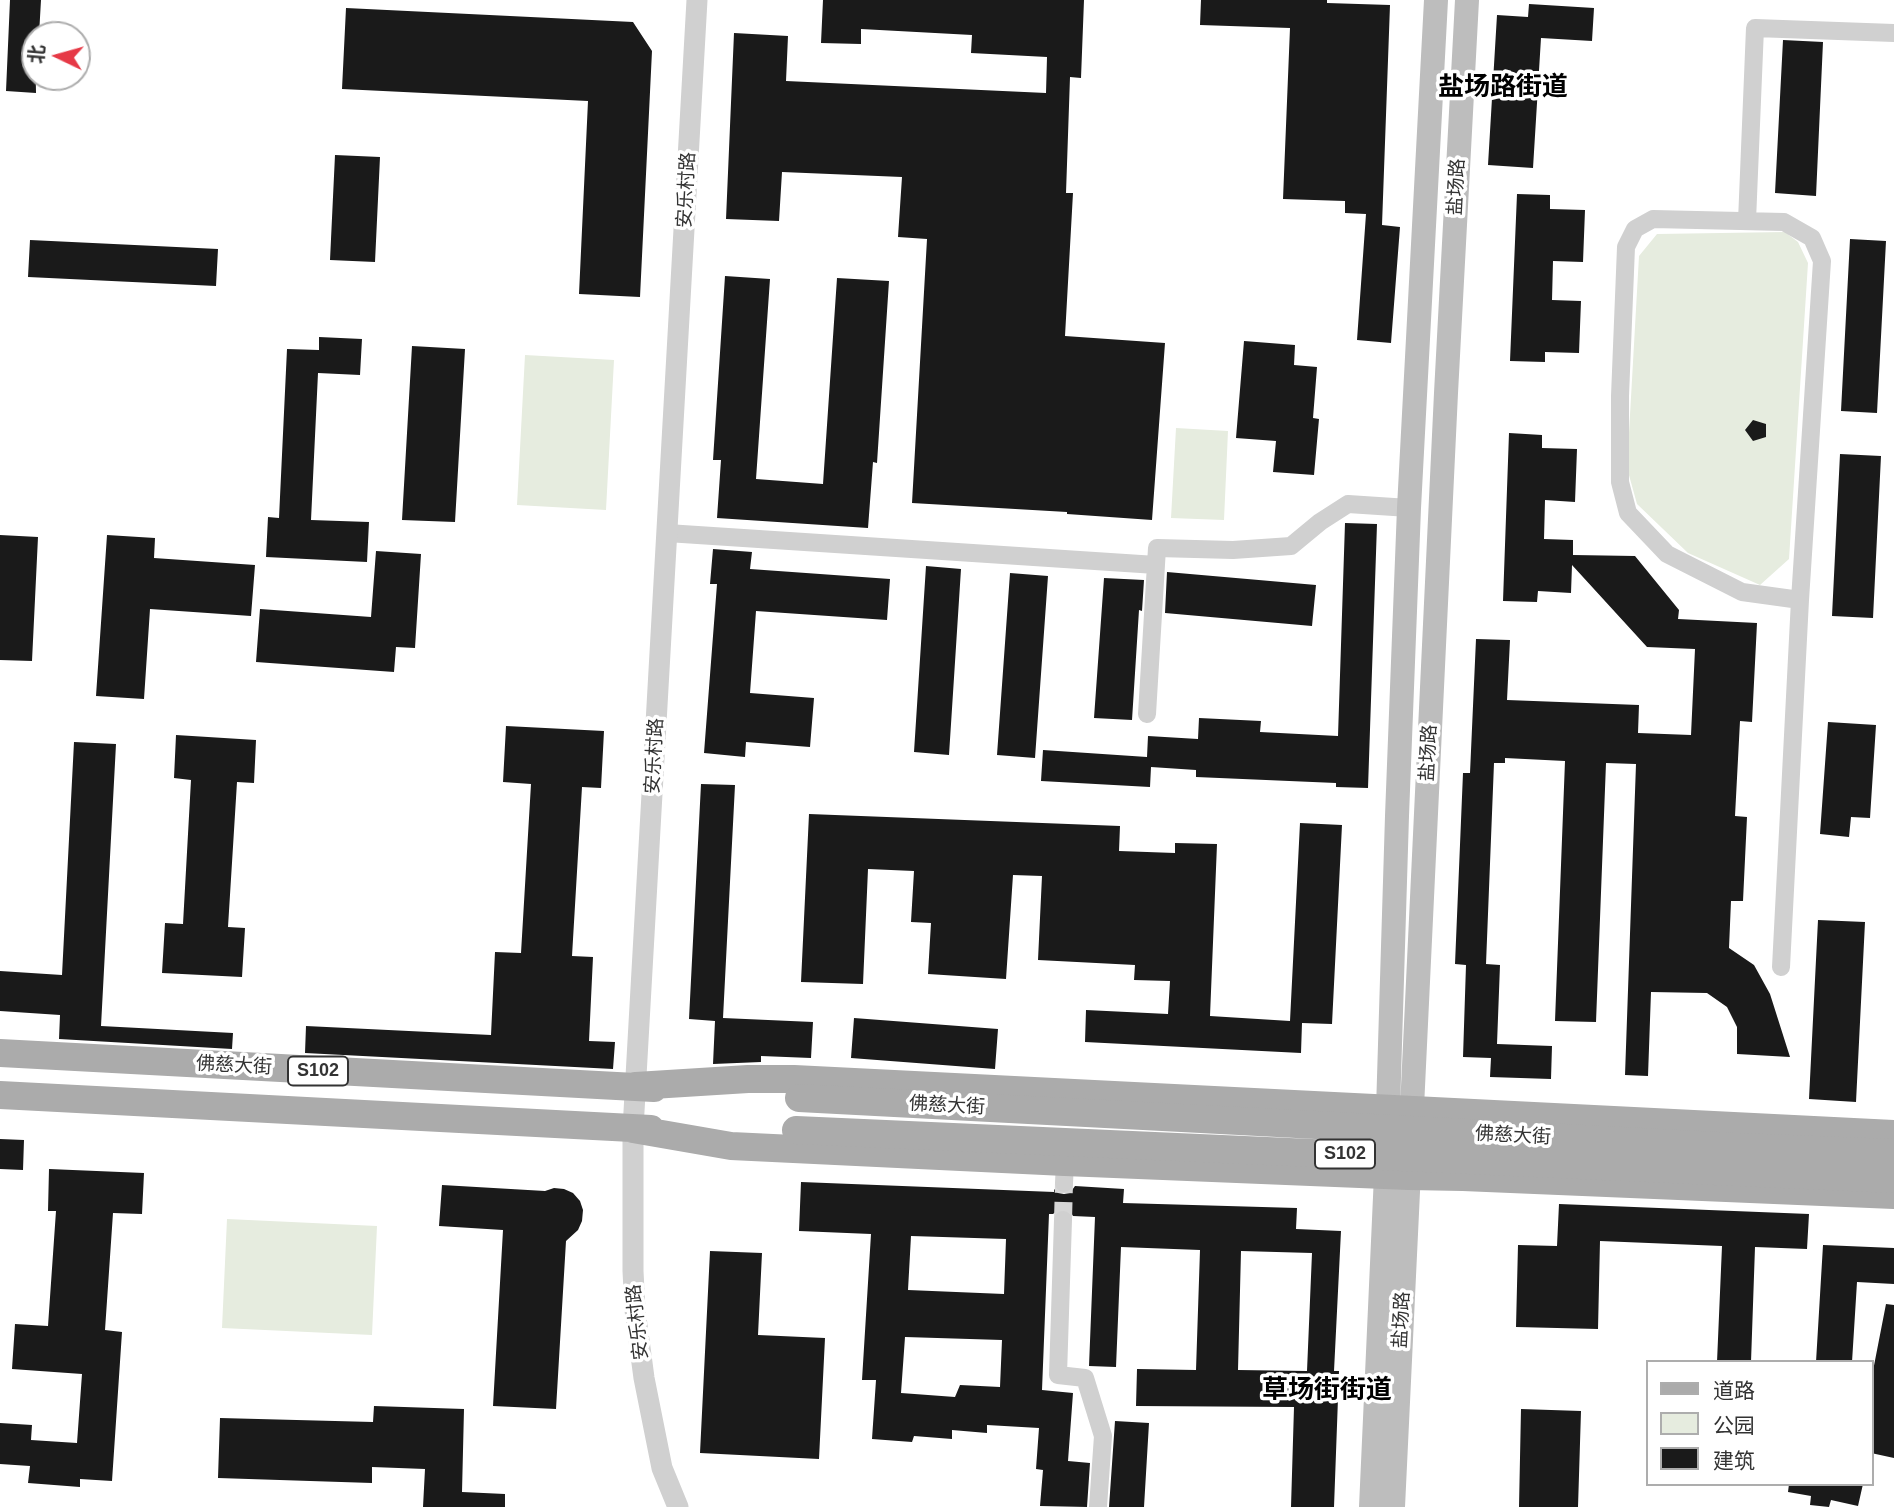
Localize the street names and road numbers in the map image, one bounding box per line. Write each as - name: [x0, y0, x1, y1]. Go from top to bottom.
- street label: 安乐村路: [674, 151, 700, 229]
- street label: 盐场路: [1444, 158, 1470, 216]
- street label: 安乐村路: [642, 717, 668, 795]
- street label: 盐场路: [1416, 724, 1442, 782]
- street label: 佛慈大街: [195, 1053, 273, 1079]
- road number: S102: [288, 1056, 348, 1086]
- street label: 佛慈大街: [908, 1093, 986, 1119]
- street label: 佛慈大街: [1474, 1123, 1552, 1149]
- road number: S102: [1315, 1140, 1375, 1168]
- street label: 安乐村路: [623, 1283, 653, 1361]
- street label: 盐场路: [1389, 1291, 1415, 1349]

